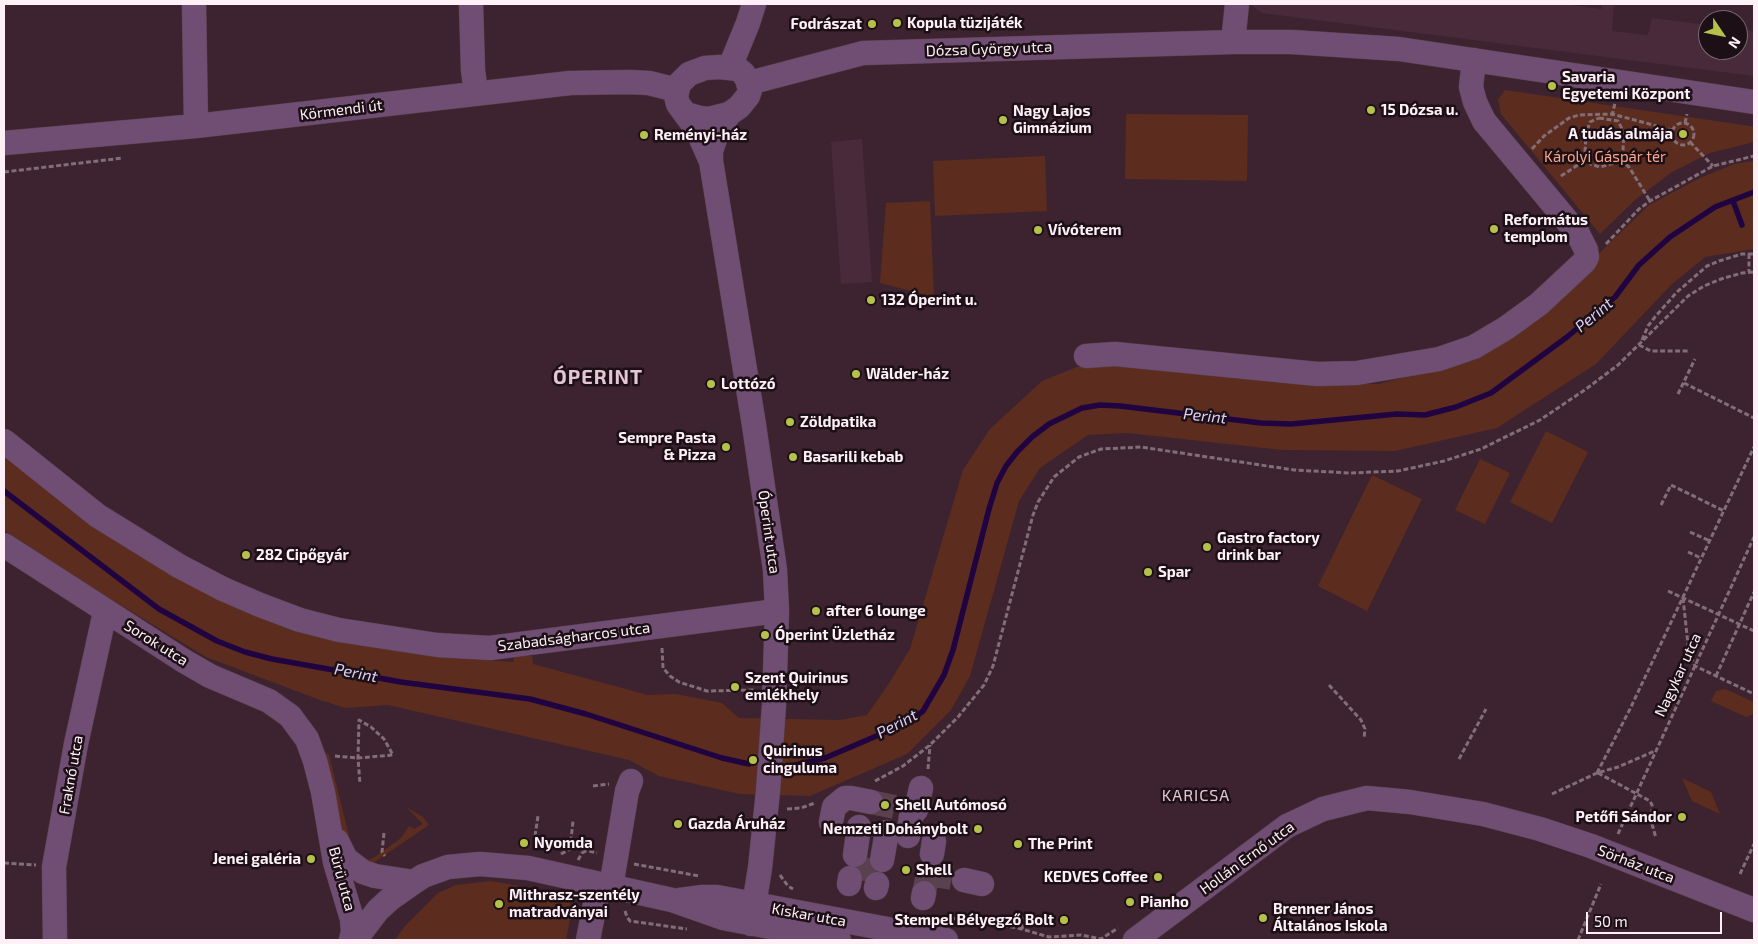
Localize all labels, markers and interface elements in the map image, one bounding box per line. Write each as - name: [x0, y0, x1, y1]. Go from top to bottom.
- north arrow: [1698, 10, 1748, 60]
- place label: Kopula tüzijáték: [907, 14, 1022, 32]
- place label: Fodrászat: [791, 15, 862, 33]
- marker: Kopula tüzijáték: [891, 17, 903, 29]
- marker: Fodrászat: [866, 18, 878, 30]
- text: N: [1725, 34, 1745, 52]
- street label: Dózsa György utca: [925, 38, 1053, 60]
- place label: Savaria Egyetemi Központ: [1562, 68, 1690, 103]
- marker: Savaria Egyetemi Központ: [1546, 80, 1558, 92]
- street label: Körmendi út: [299, 96, 383, 124]
- place label: 15 Dózsa u.: [1381, 101, 1458, 119]
- place label: Nagy Lajos Gimnázium: [1013, 102, 1092, 137]
- marker: 15 Dózsa u.: [1365, 104, 1377, 116]
- marker: Nagy Lajos Gimnázium: [997, 114, 1009, 126]
- place label: A tudás almája: [1568, 125, 1673, 143]
- place label: Reményi-ház: [654, 126, 747, 144]
- marker: A tudás almája: [1677, 128, 1689, 140]
- marker: Reményi-ház: [638, 129, 650, 141]
- park label: Károlyi Gáspár tér: [1544, 148, 1666, 166]
- place label: Református templom: [1504, 211, 1588, 246]
- place label: Vívóterem: [1048, 221, 1121, 239]
- marker: Református templom: [1488, 223, 1500, 235]
- marker: Vívóterem: [1032, 224, 1044, 236]
- place label: 132 Óperint u.: [881, 291, 977, 309]
- marker: 132 Óperint u.: [865, 294, 877, 306]
- water label: Perint: [1571, 294, 1617, 336]
- district label: ÓPERINT: [552, 365, 644, 389]
- place label: Wälder-ház: [866, 365, 949, 383]
- marker: Wälder-ház: [850, 368, 862, 380]
- place label: Lottózó: [721, 375, 776, 393]
- marker: Lottózó: [705, 378, 717, 390]
- water label: Perint: [1182, 404, 1228, 428]
- place label: Zöldpatika: [800, 413, 876, 431]
- marker: Zöldpatika: [784, 416, 796, 428]
- place label: Sempre Pasta & Pizza: [618, 429, 716, 464]
- marker: Sempre Pasta & Pizza: [720, 441, 732, 453]
- place label: Basarili kebab: [803, 448, 903, 466]
- marker: Basarili kebab: [787, 451, 799, 463]
- street label: Óperint utca: [754, 489, 784, 575]
- place label: Gastro factory drink bar: [1217, 529, 1320, 564]
- marker: Gastro factory drink bar: [1201, 541, 1213, 553]
- place label: 282 Cipőgyár: [256, 546, 349, 564]
- marker: 282 Cipőgyár: [240, 549, 252, 561]
- place label: Spar: [1158, 563, 1191, 581]
- marker: Spar: [1142, 566, 1154, 578]
- place label: after 6 lounge: [826, 602, 926, 620]
- marker: after 6 lounge: [810, 605, 822, 617]
- street label: Sorok utca: [121, 616, 191, 670]
- street label: Szabadságharcos utca: [497, 619, 651, 655]
- place label: Óperint Üzletház: [775, 626, 895, 644]
- marker: Óperint Üzletház: [759, 629, 771, 641]
- street label: Nagykar utca: [1651, 630, 1705, 720]
- water label: Perint: [333, 659, 379, 687]
- place label: Szent Quirinus emlékhely: [745, 669, 848, 704]
- marker: Szent Quirinus emlékhely: [729, 681, 741, 693]
- water label: Perint: [873, 705, 921, 743]
- street label: Fraknó utca: [55, 734, 87, 816]
- place label: Quirinus cinguluma: [763, 742, 837, 777]
- marker: Quirinus cinguluma: [747, 754, 759, 766]
- district label: KARICSA: [1161, 786, 1231, 806]
- place label: Shell Autómosó: [895, 796, 1007, 814]
- marker: Shell Autómosó: [879, 799, 891, 811]
- place label: Petőfi Sándor: [1576, 808, 1672, 826]
- marker: Petőfi Sándor: [1676, 811, 1688, 823]
- place label: Gazda Áruház: [688, 815, 785, 833]
- marker: Gazda Áruház: [672, 818, 684, 830]
- street label: Hollán Ernő utca: [1196, 818, 1298, 898]
- place label: Nemzeti Dohánybolt: [823, 820, 968, 838]
- marker: Nemzeti Dohánybolt: [972, 823, 984, 835]
- place label: Nyomda: [534, 834, 593, 852]
- place label: The Print: [1028, 835, 1093, 853]
- marker: Nyomda: [518, 837, 530, 849]
- marker: The Print: [1012, 838, 1024, 850]
- street label: Sörház utca: [1595, 841, 1677, 887]
- street label: Bürü utca: [325, 845, 359, 913]
- place label: Jenei galéria: [212, 850, 301, 868]
- marker: Jenei galéria: [305, 853, 317, 865]
- place label: Shell: [916, 861, 952, 879]
- marker: Shell: [900, 864, 912, 876]
- place label: KEDVES Coffee: [1044, 868, 1148, 886]
- marker: KEDVES Coffee: [1152, 871, 1164, 883]
- place label: Mithrasz-szentély matradványai: [509, 886, 640, 921]
- place label: Pianho: [1140, 893, 1189, 911]
- marker: Pianho: [1124, 896, 1136, 908]
- marker: Mithrasz-szentély matradványai: [493, 898, 505, 910]
- street label: Kiskar utca: [770, 900, 848, 930]
- place label: Brenner János Általános Iskola: [1273, 900, 1388, 935]
- scale bar: [1588, 902, 1724, 934]
- place label: Stempel Bélyegző Bolt: [894, 911, 1054, 929]
- marker: Brenner János Általános Iskola: [1257, 912, 1269, 924]
- text: 50 m: [1594, 912, 1628, 930]
- marker: Stempel Bélyegző Bolt: [1058, 914, 1070, 926]

